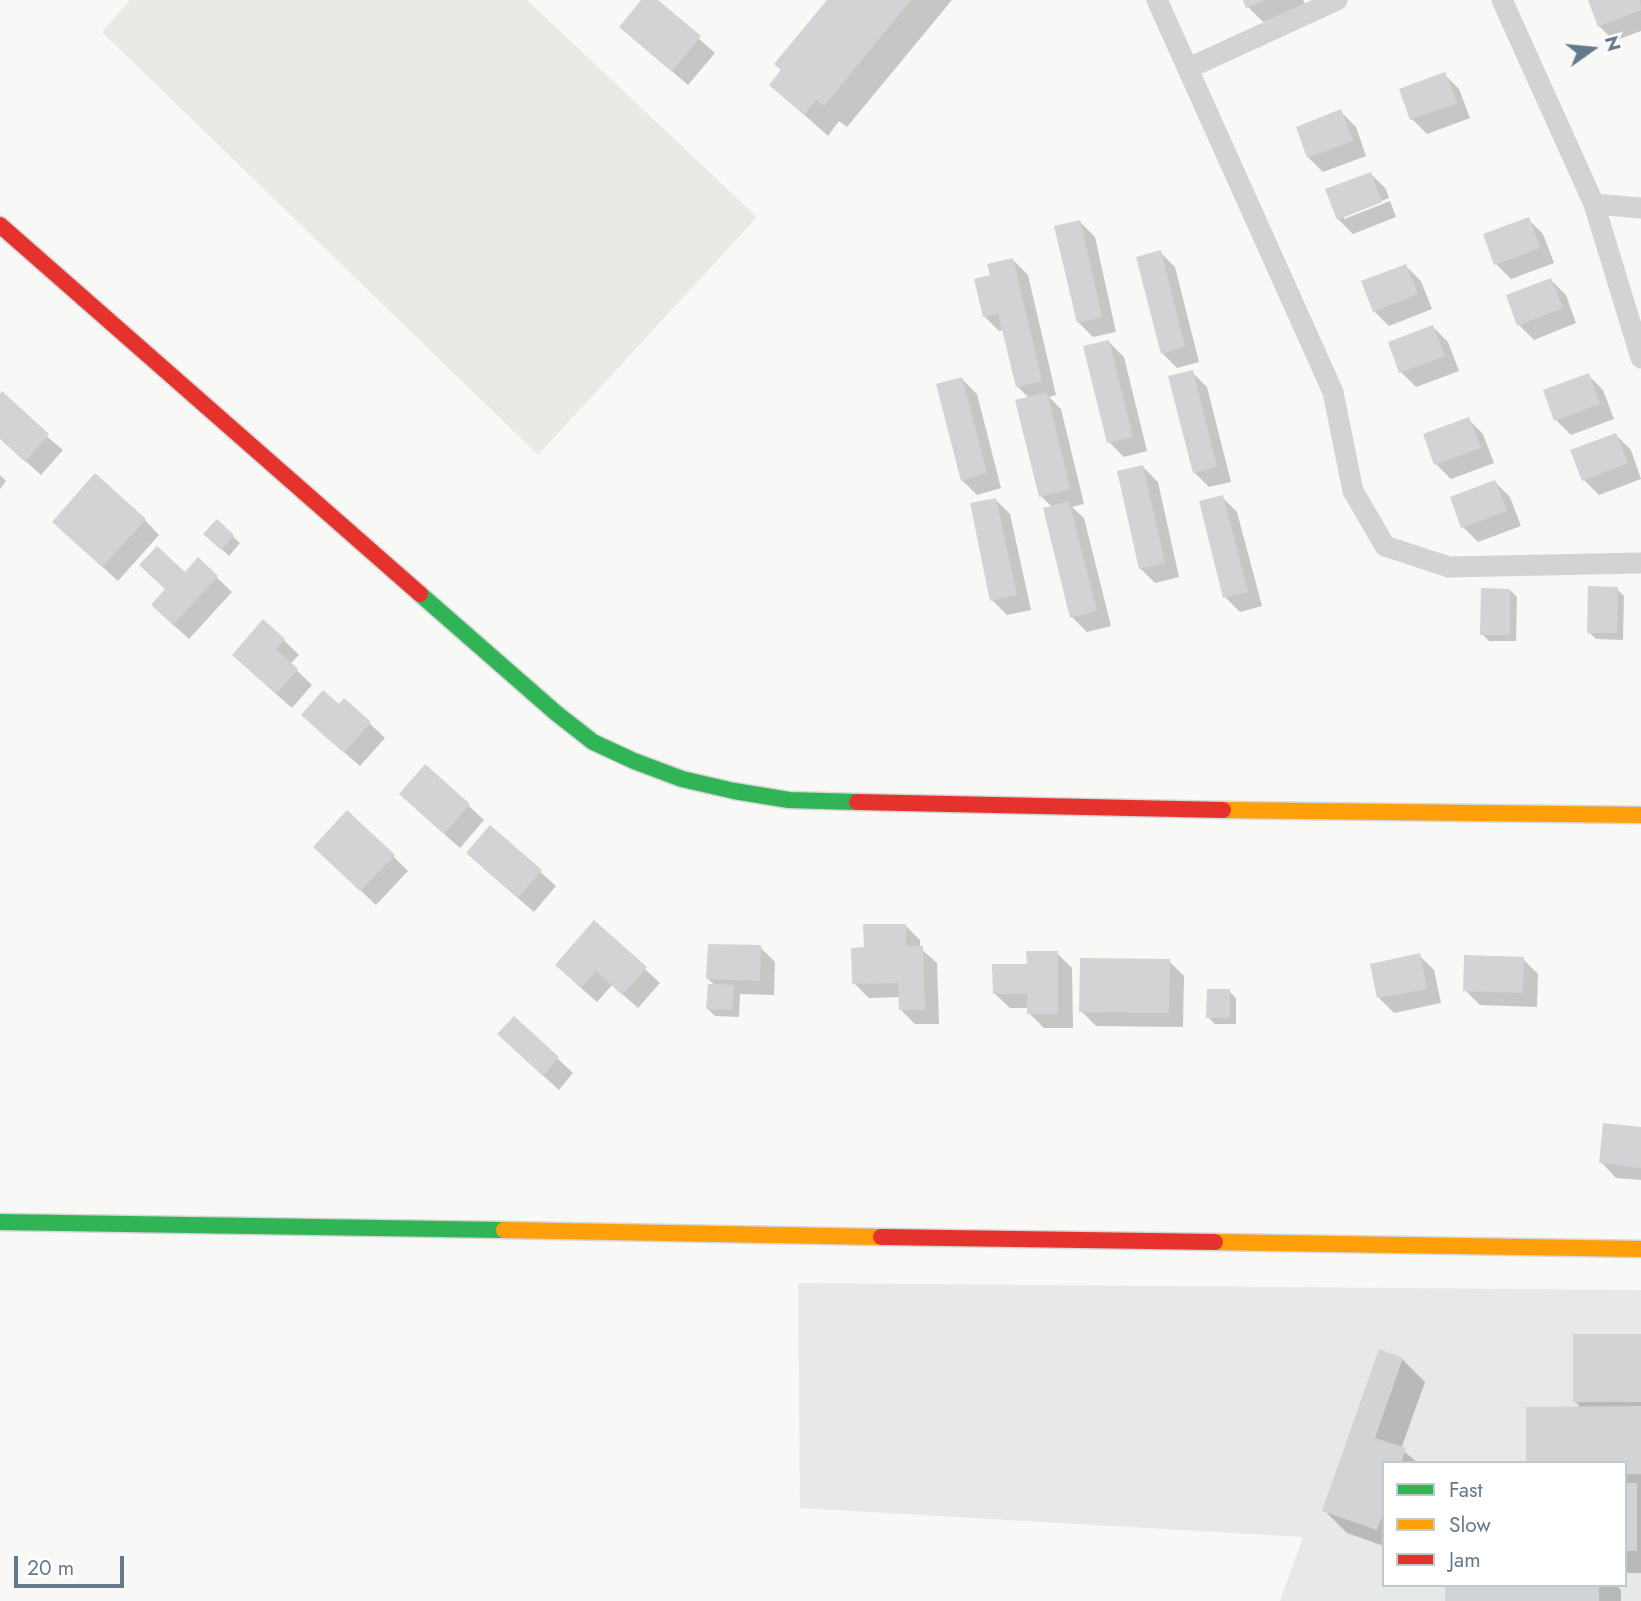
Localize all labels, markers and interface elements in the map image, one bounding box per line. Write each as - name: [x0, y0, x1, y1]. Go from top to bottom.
- north arrow: [1557, 14, 1627, 84]
- text: N: [1598, 33, 1628, 54]
- legend: [1382, 1461, 1627, 1587]
- text: Fast: [1449, 1475, 1482, 1505]
- text: Slow: [1449, 1510, 1491, 1540]
- scale bar: [18, 1542, 128, 1586]
- text: Jam: [1449, 1545, 1481, 1575]
- text: 20 m: [27, 1553, 74, 1583]

